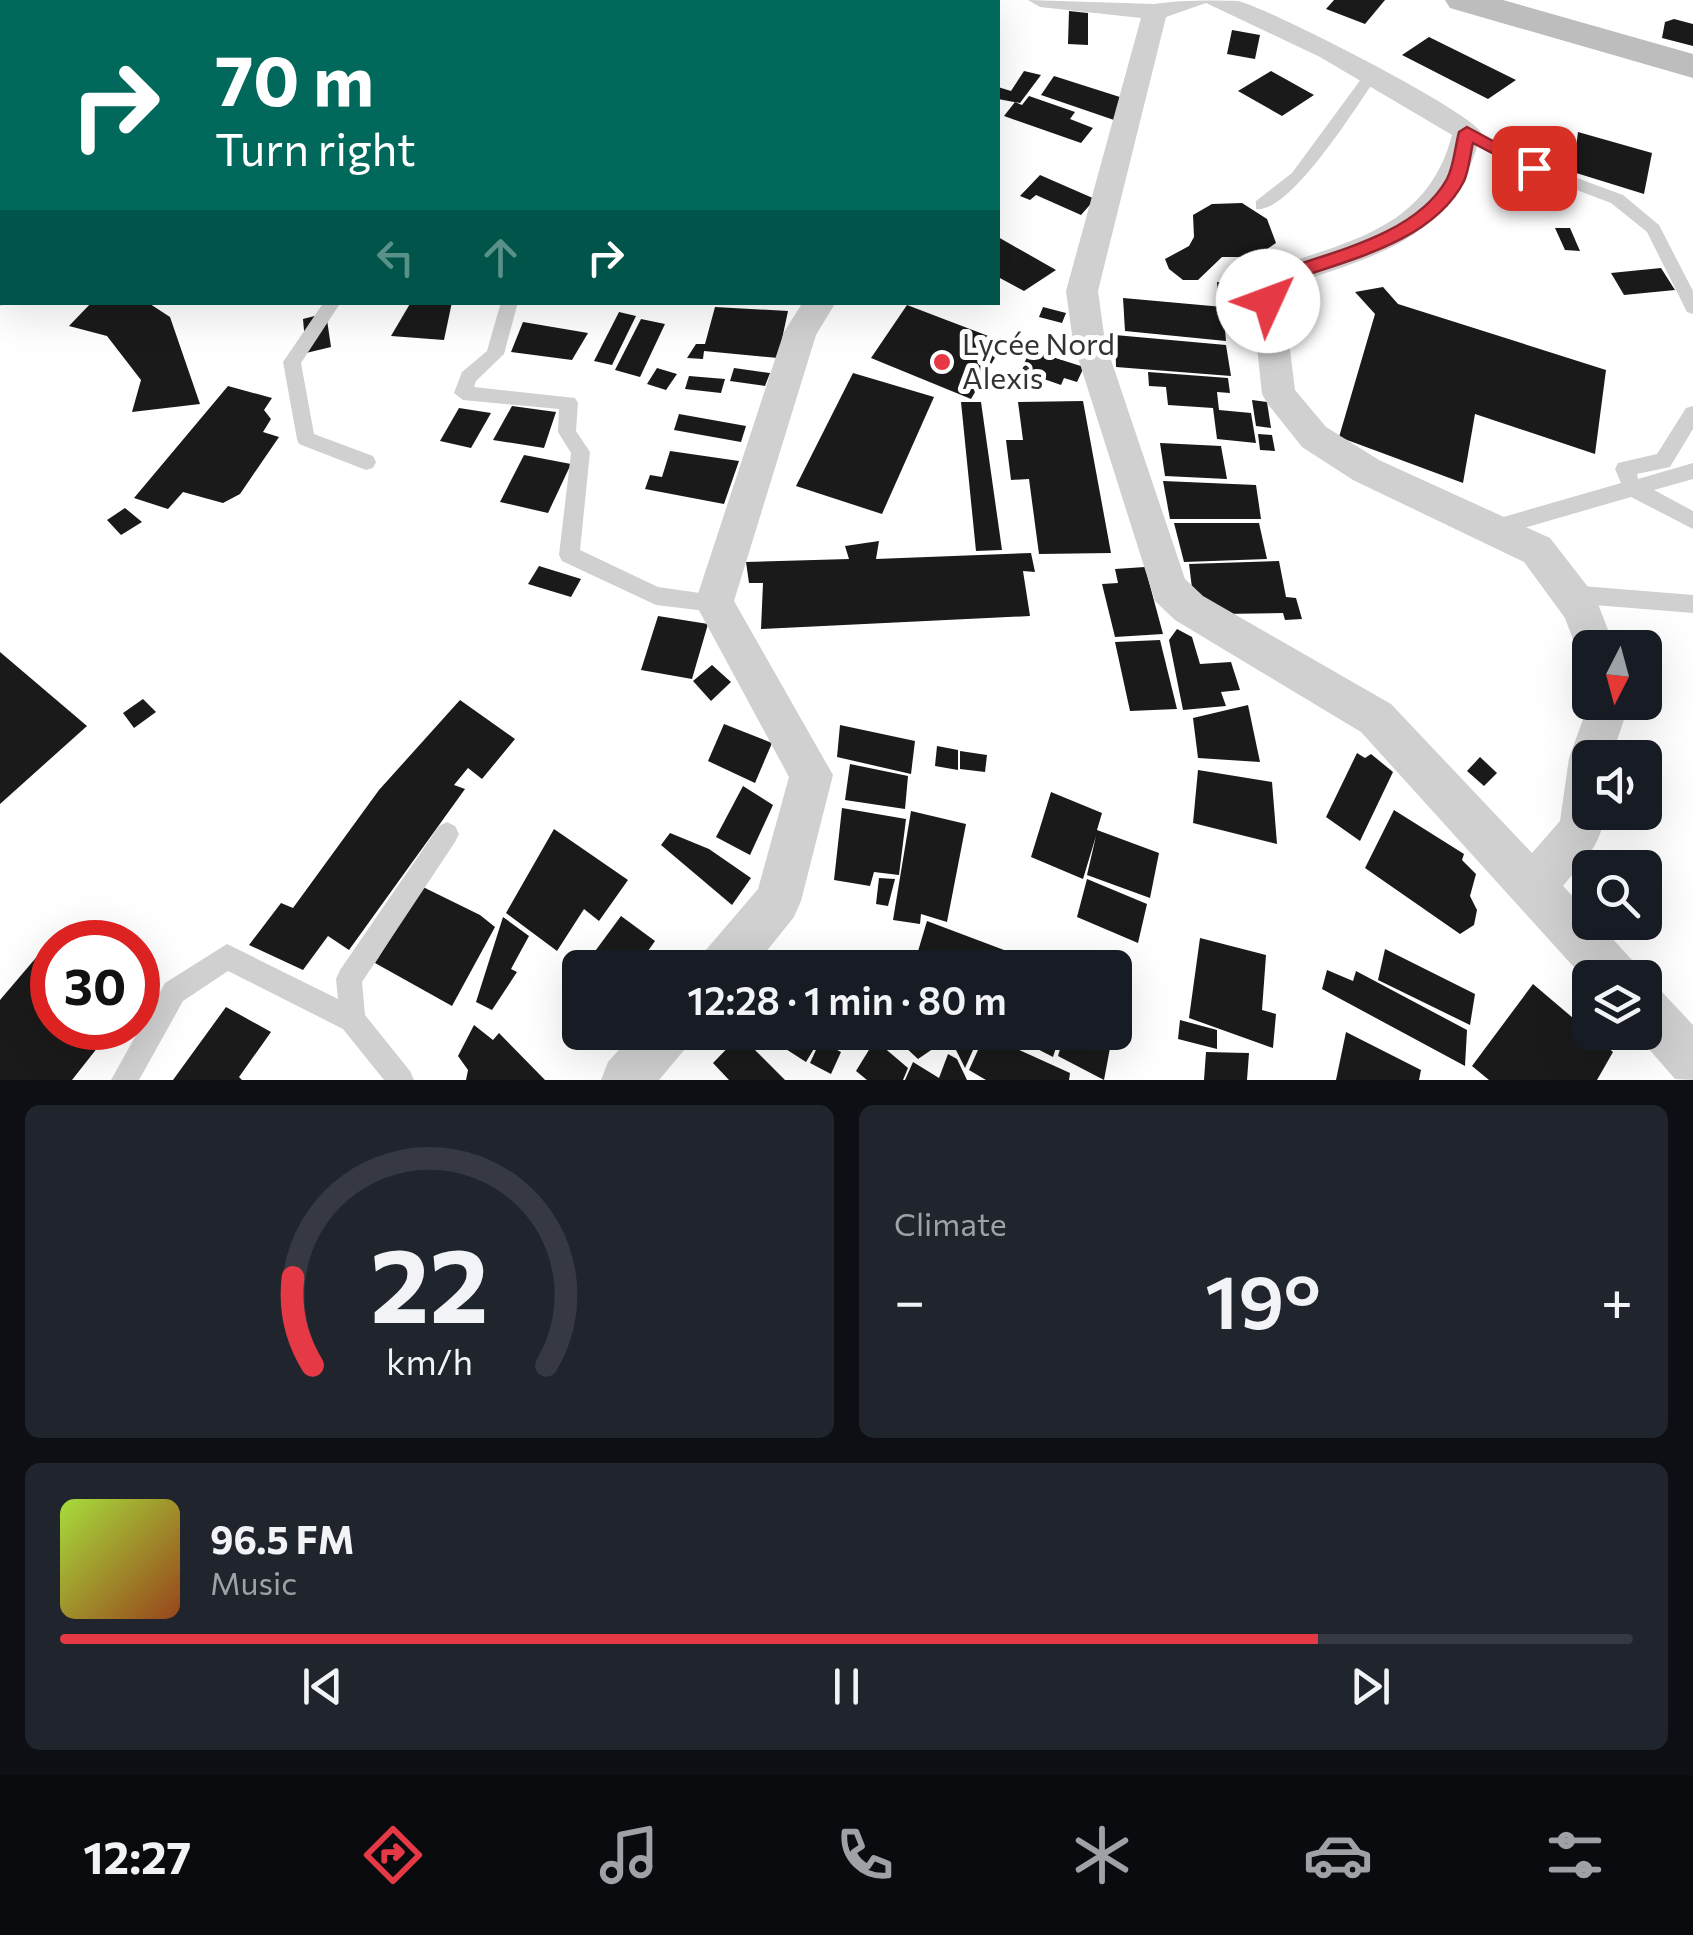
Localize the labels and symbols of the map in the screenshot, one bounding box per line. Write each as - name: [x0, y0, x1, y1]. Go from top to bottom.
- pin: [1492, 126, 1577, 211]
- position arrow: [1216, 249, 1320, 353]
- place label: Lycée Nord Alexis: [962, 324, 1115, 395]
- marker: Lycée Nord Alexis: [931, 351, 953, 373]
- north arrow: [1572, 630, 1662, 720]
- speed limit sign: 30: [30, 920, 160, 1050]

